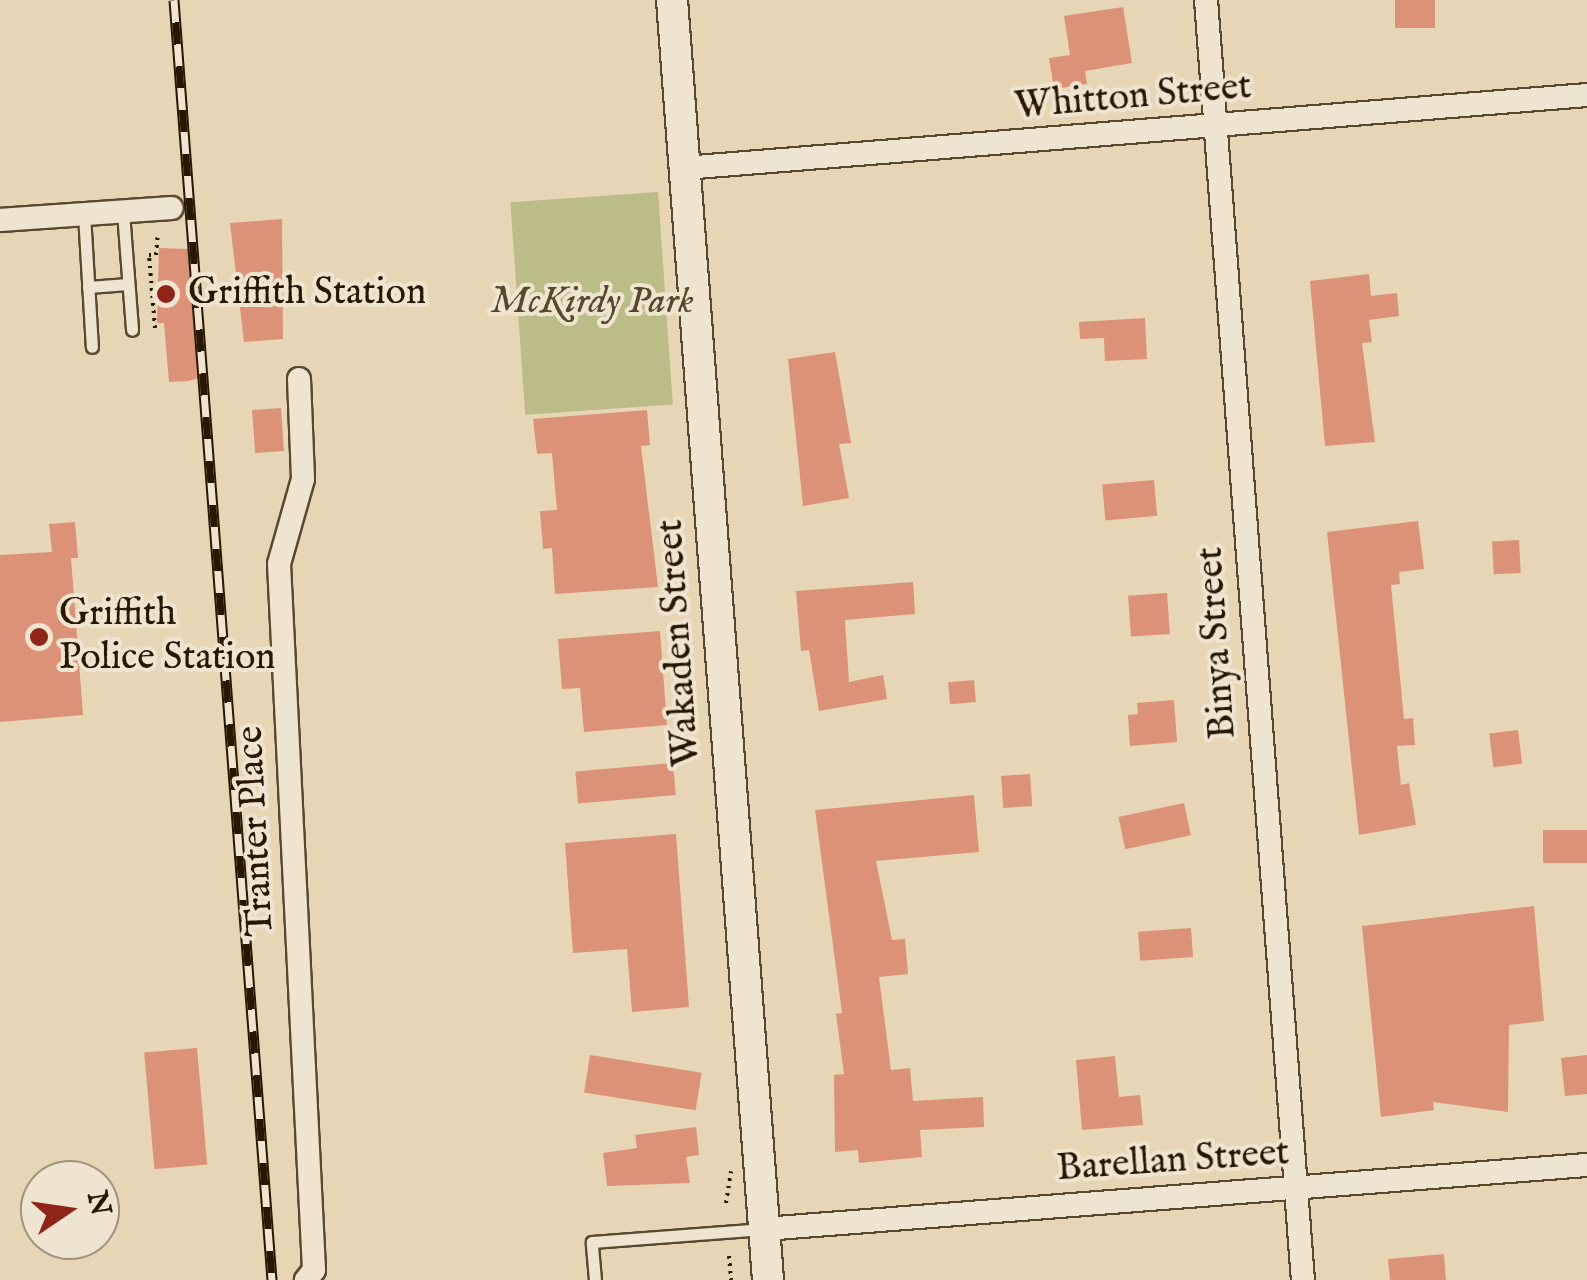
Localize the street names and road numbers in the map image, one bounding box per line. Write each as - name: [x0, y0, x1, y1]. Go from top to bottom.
- street label: Whitton Street: [1013, 65, 1253, 131]
- street label: Wakaden Street: [649, 518, 711, 768]
- street label: Binya Street: [1189, 545, 1247, 741]
- street label: Tranter Place: [229, 725, 285, 937]
- street label: Barellan Street: [1055, 1131, 1291, 1193]

